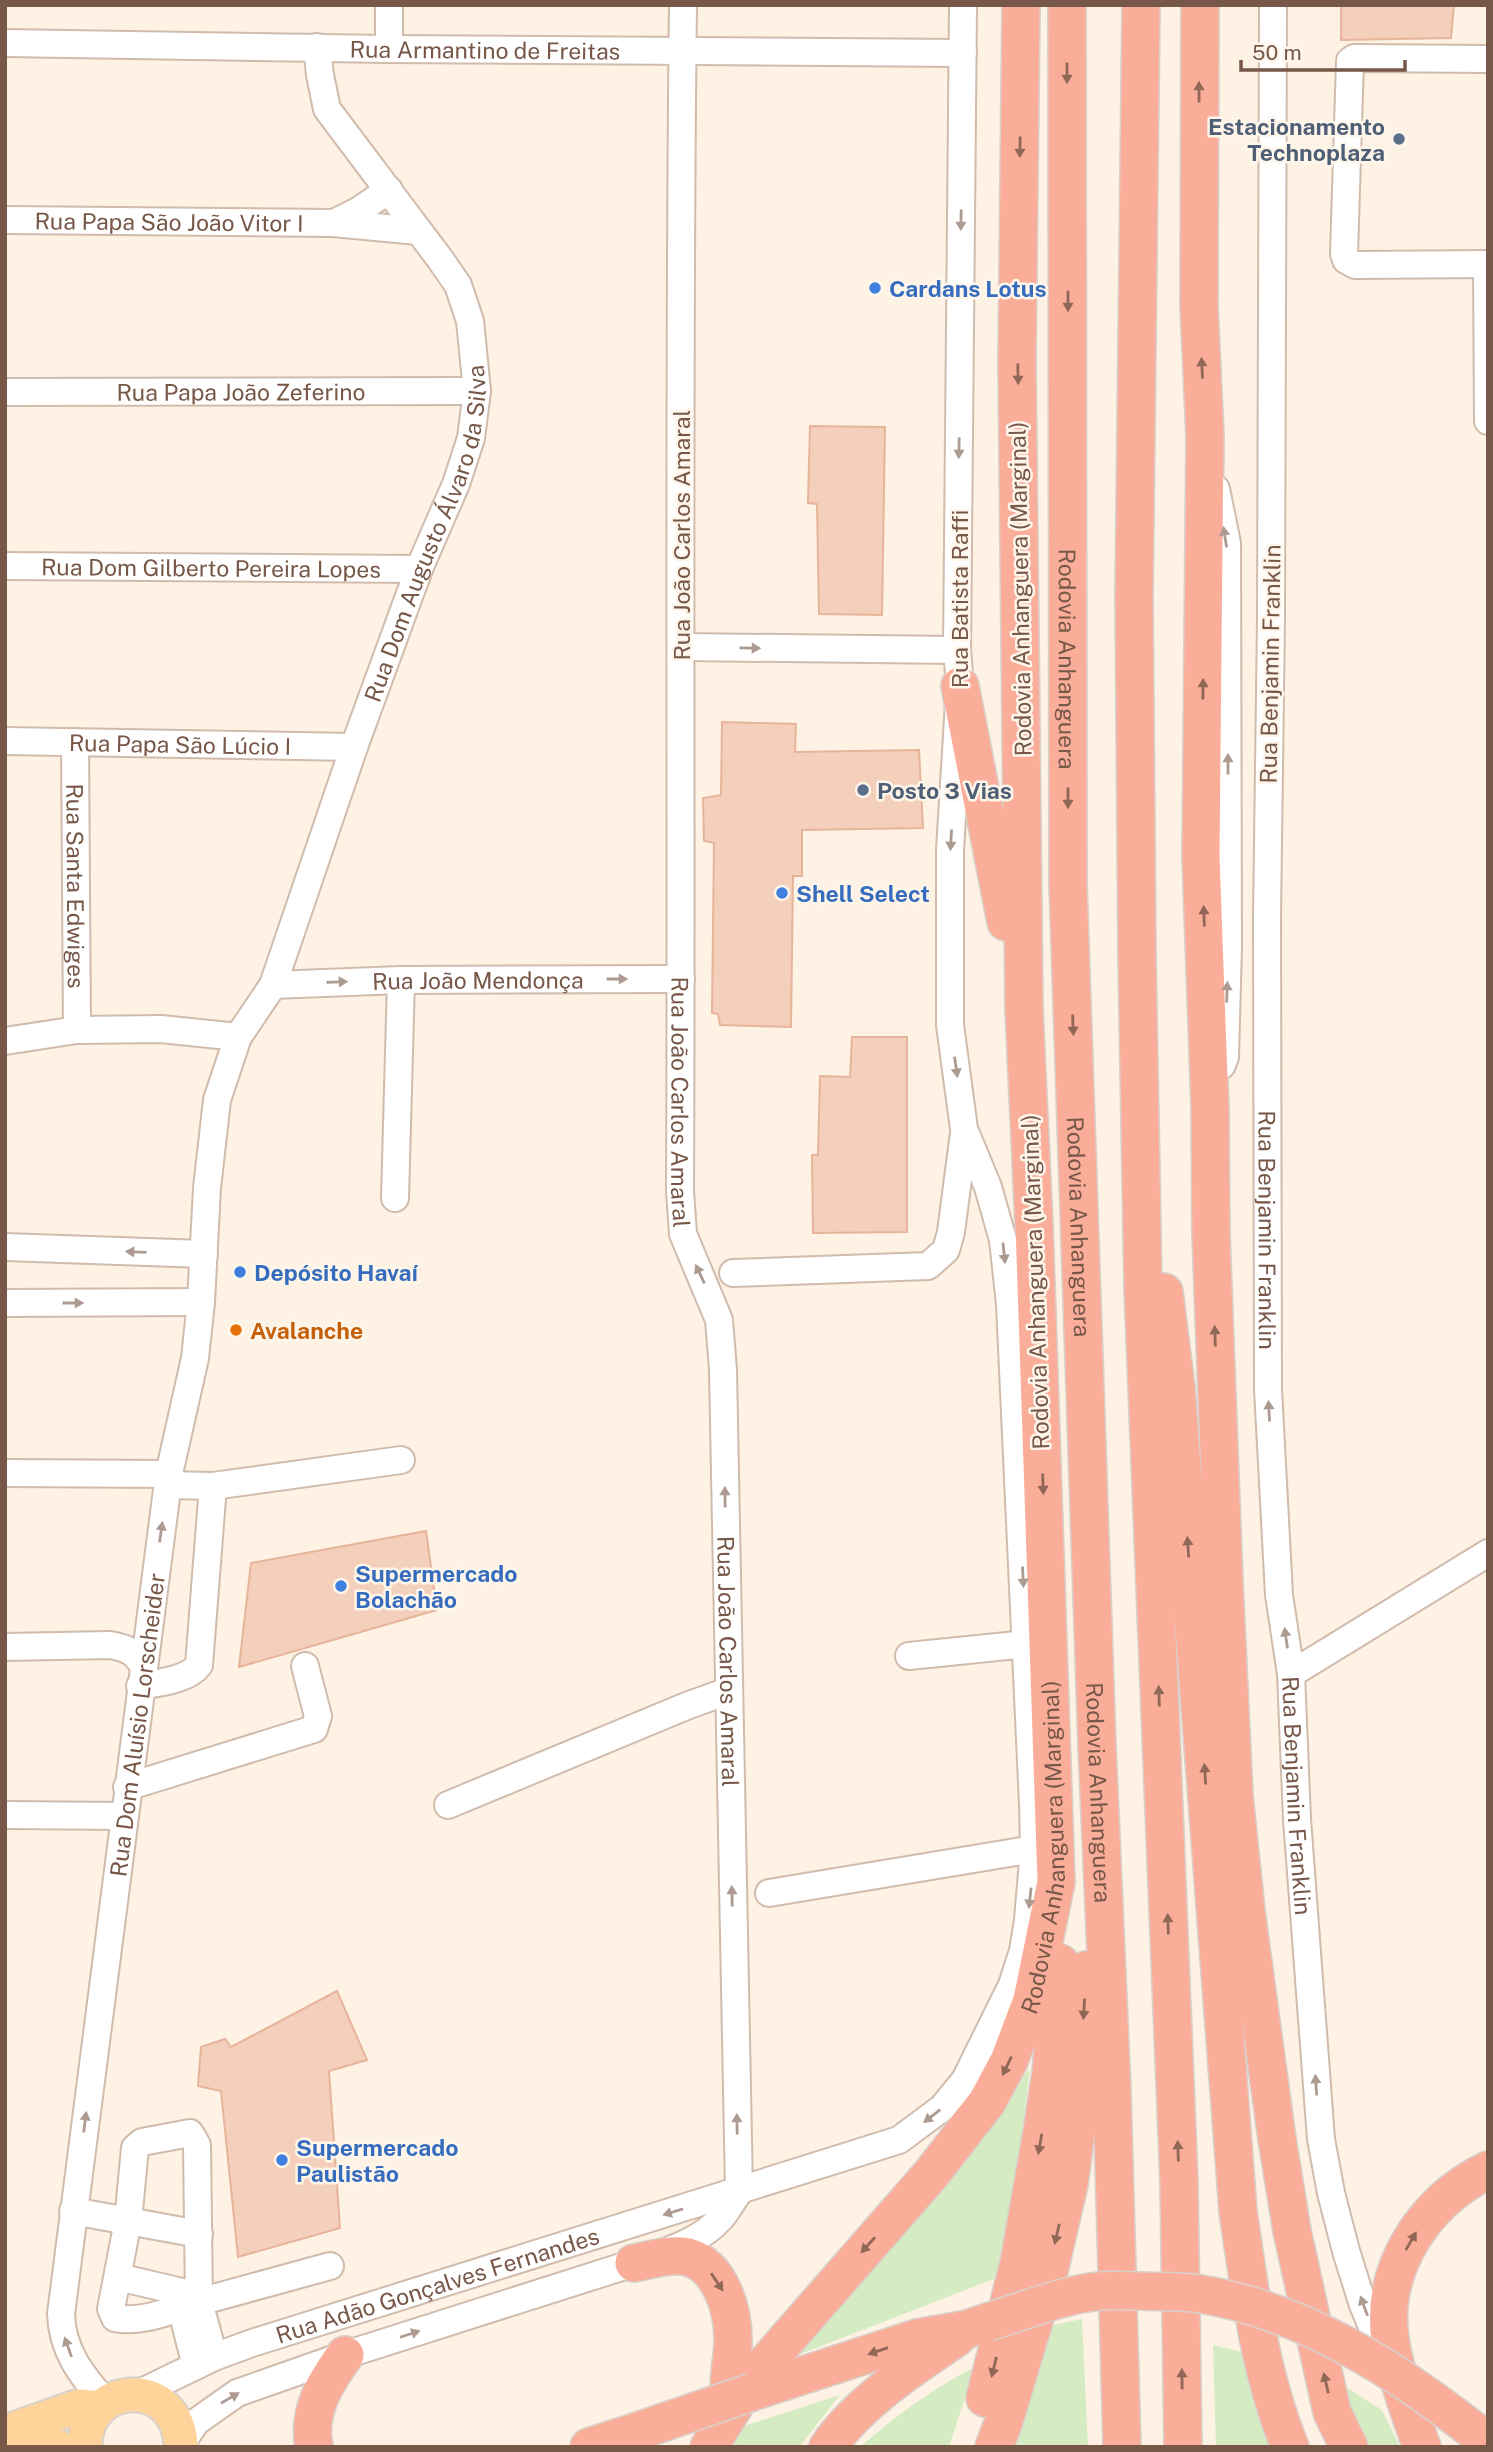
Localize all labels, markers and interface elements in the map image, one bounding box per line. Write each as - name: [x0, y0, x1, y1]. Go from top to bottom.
- scale bar: [1241, 28, 1406, 72]
- street label: Rua Armantino de Freitas: [349, 35, 620, 64]
- text: 50 m: [1252, 40, 1302, 65]
- one-way arrow: [1061, 63, 1073, 85]
- one-way arrow: [1193, 81, 1205, 103]
- place label: Estacionamento Technoplaza: [1208, 113, 1385, 166]
- marker: Estacionamento Technoplaza: [1391, 131, 1407, 147]
- one-way arrow: [1014, 136, 1025, 158]
- street label: Rua Papa São João Vitor I: [34, 207, 304, 236]
- one-way arrow: [956, 210, 967, 232]
- place label: Cardans Lotus: [889, 275, 1047, 302]
- marker: Cardans Lotus: [867, 280, 883, 296]
- one-way arrow: [1062, 290, 1074, 312]
- one-way arrow: [1196, 357, 1207, 379]
- street label: Rua Dom Augusto Álvaro da Silva: [358, 364, 491, 705]
- one-way arrow: [1012, 364, 1023, 386]
- street label: Rua Papa João Zeferino: [116, 378, 366, 405]
- street label: Rua João Carlos Amaral: [668, 409, 695, 661]
- street label: Rodovia Anhanguera (Marginal): [1004, 421, 1036, 757]
- one-way arrow: [954, 437, 965, 459]
- street label: Rua Batista Raffi: [946, 510, 973, 688]
- one-way arrow: [1219, 526, 1230, 548]
- street label: Rua Benjamin Franklin: [1254, 544, 1286, 784]
- street label: Rodovia Anhanguera: [1054, 549, 1081, 769]
- street label: Rua Dom Gilberto Pereira Lopes: [41, 553, 381, 582]
- one-way arrow: [739, 642, 761, 654]
- one-way arrow: [1197, 678, 1209, 700]
- street label: Rua Papa São Lúcio I: [69, 729, 291, 759]
- one-way arrow: [1222, 753, 1234, 775]
- place label: Posto 3 Vias: [877, 777, 1012, 804]
- marker: Posto 3 Vias: [855, 782, 871, 798]
- street label: Rua Santa Edwiges: [62, 783, 90, 989]
- one-way arrow: [1062, 787, 1074, 809]
- one-way arrow: [945, 830, 956, 852]
- place label: Shell Select: [796, 880, 930, 907]
- marker: Shell Select: [774, 885, 790, 901]
- one-way arrow: [1198, 905, 1209, 927]
- street label: Rua João Mendonça: [372, 966, 584, 995]
- one-way arrow: [606, 973, 628, 985]
- street label: Rua João Carlos Amaral: [666, 976, 696, 1228]
- one-way arrow: [327, 977, 349, 988]
- one-way arrow: [1221, 980, 1232, 1002]
- one-way arrow: [1067, 1015, 1079, 1037]
- one-way arrow: [950, 1056, 961, 1078]
- street label: Rua Benjamin Franklin: [1254, 1110, 1281, 1350]
- street label: Rodovia Anhanguera (Marginal): [1016, 1114, 1054, 1450]
- street label: Rodovia Anhanguera: [1062, 1116, 1097, 1338]
- one-way arrow: [999, 1242, 1010, 1264]
- one-way arrow: [124, 1246, 146, 1257]
- place label: Depósito Havaí: [254, 1259, 419, 1286]
- marker: Depósito Havaí: [232, 1264, 248, 1280]
- one-way arrow: [694, 1264, 706, 1284]
- one-way arrow: [63, 1297, 85, 1309]
- place label: Avalanche: [250, 1317, 363, 1344]
- marker: Avalanche: [228, 1322, 244, 1338]
- one-way arrow: [1209, 1324, 1220, 1346]
- one-way arrow: [1264, 1400, 1275, 1422]
- one-way arrow: [1037, 1473, 1049, 1495]
- one-way arrow: [719, 1486, 731, 1508]
- one-way arrow: [155, 1521, 166, 1543]
- street label: Rua João Carlos Amaral: [713, 1536, 745, 1787]
- one-way arrow: [1182, 1536, 1193, 1558]
- place label: Supermercado Bolachão: [355, 1560, 517, 1613]
- one-way arrow: [1017, 1567, 1028, 1589]
- street label: Rua Dom Aluísio Lorscheider: [104, 1571, 170, 1878]
- marker: Supermercado Bolachão: [333, 1578, 349, 1594]
- one-way arrow: [1280, 1627, 1291, 1649]
- street label: Rua Benjamin Franklin: [1278, 1675, 1318, 1916]
- street label: Rodovia Anhanguera (Marginal): [1015, 1680, 1070, 2017]
- street label: Rodovia Anhanguera: [1081, 1682, 1117, 1903]
- one-way arrow: [1154, 1685, 1165, 1707]
- one-way arrow: [1199, 1763, 1210, 1785]
- one-way arrow: [727, 1885, 738, 1907]
- one-way arrow: [1024, 1887, 1035, 1909]
- one-way arrow: [1163, 1913, 1174, 1935]
- one-way arrow: [1078, 1998, 1089, 2020]
- one-way arrow: [1001, 2055, 1012, 2076]
- one-way arrow: [1310, 2073, 1321, 2095]
- one-way arrow: [923, 2108, 941, 2123]
- one-way arrow: [79, 2111, 90, 2133]
- one-way arrow: [731, 2113, 743, 2135]
- one-way arrow: [1034, 2133, 1045, 2155]
- place label: Supermercado Paulistão: [296, 2134, 458, 2187]
- one-way arrow: [1172, 2140, 1183, 2162]
- marker: Supermercado Paulistão: [274, 2152, 290, 2168]
- one-way arrow: [663, 2207, 684, 2217]
- street label: Rua Adão Gonçalves Fernandes: [272, 2222, 602, 2348]
- one-way arrow: [1051, 2223, 1062, 2245]
- one-way arrow: [1405, 2231, 1417, 2250]
- one-way arrow: [860, 2236, 876, 2254]
- one-way arrow: [710, 2272, 723, 2292]
- one-way arrow: [1359, 2296, 1370, 2317]
- one-way arrow: [399, 2328, 420, 2339]
- one-way arrow: [62, 2336, 73, 2357]
- one-way arrow: [868, 2346, 889, 2357]
- one-way arrow: [988, 2356, 999, 2378]
- one-way arrow: [1176, 2367, 1188, 2389]
- one-way arrow: [1320, 2372, 1331, 2394]
- one-way arrow: [221, 2392, 240, 2404]

